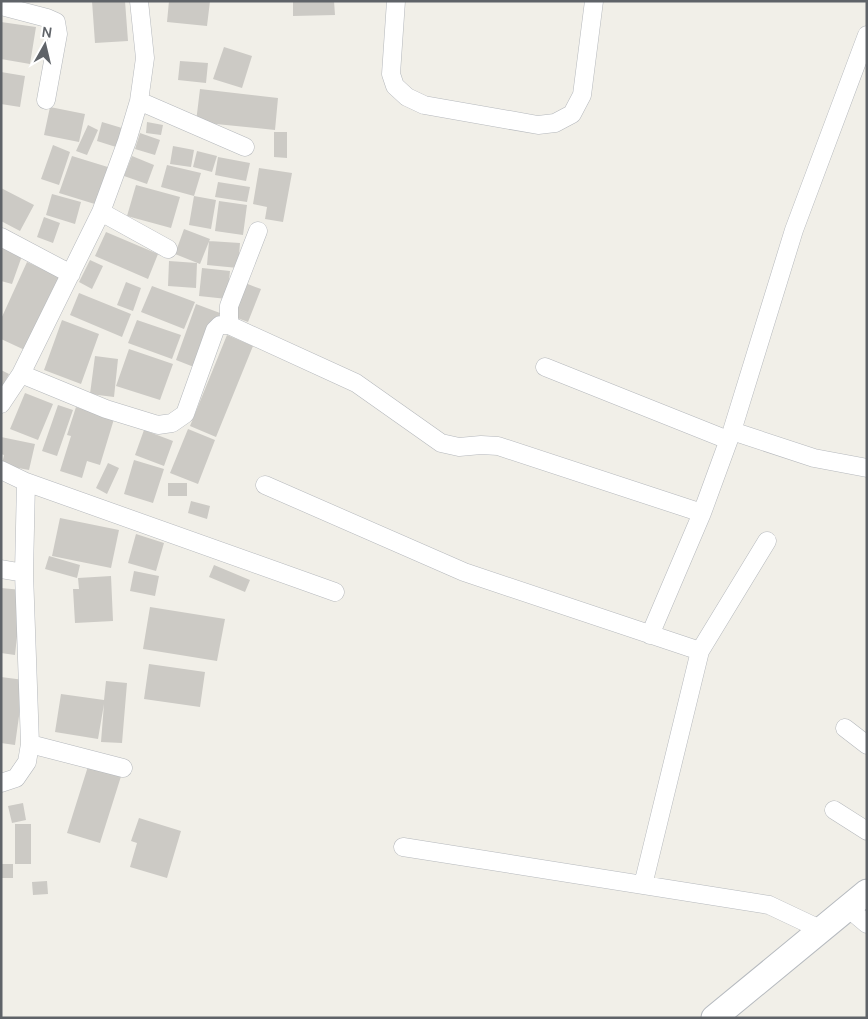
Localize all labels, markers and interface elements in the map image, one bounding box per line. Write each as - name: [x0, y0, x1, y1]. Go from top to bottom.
- north arrow: [20, 20, 70, 70]
- text: N: [41, 22, 53, 42]

